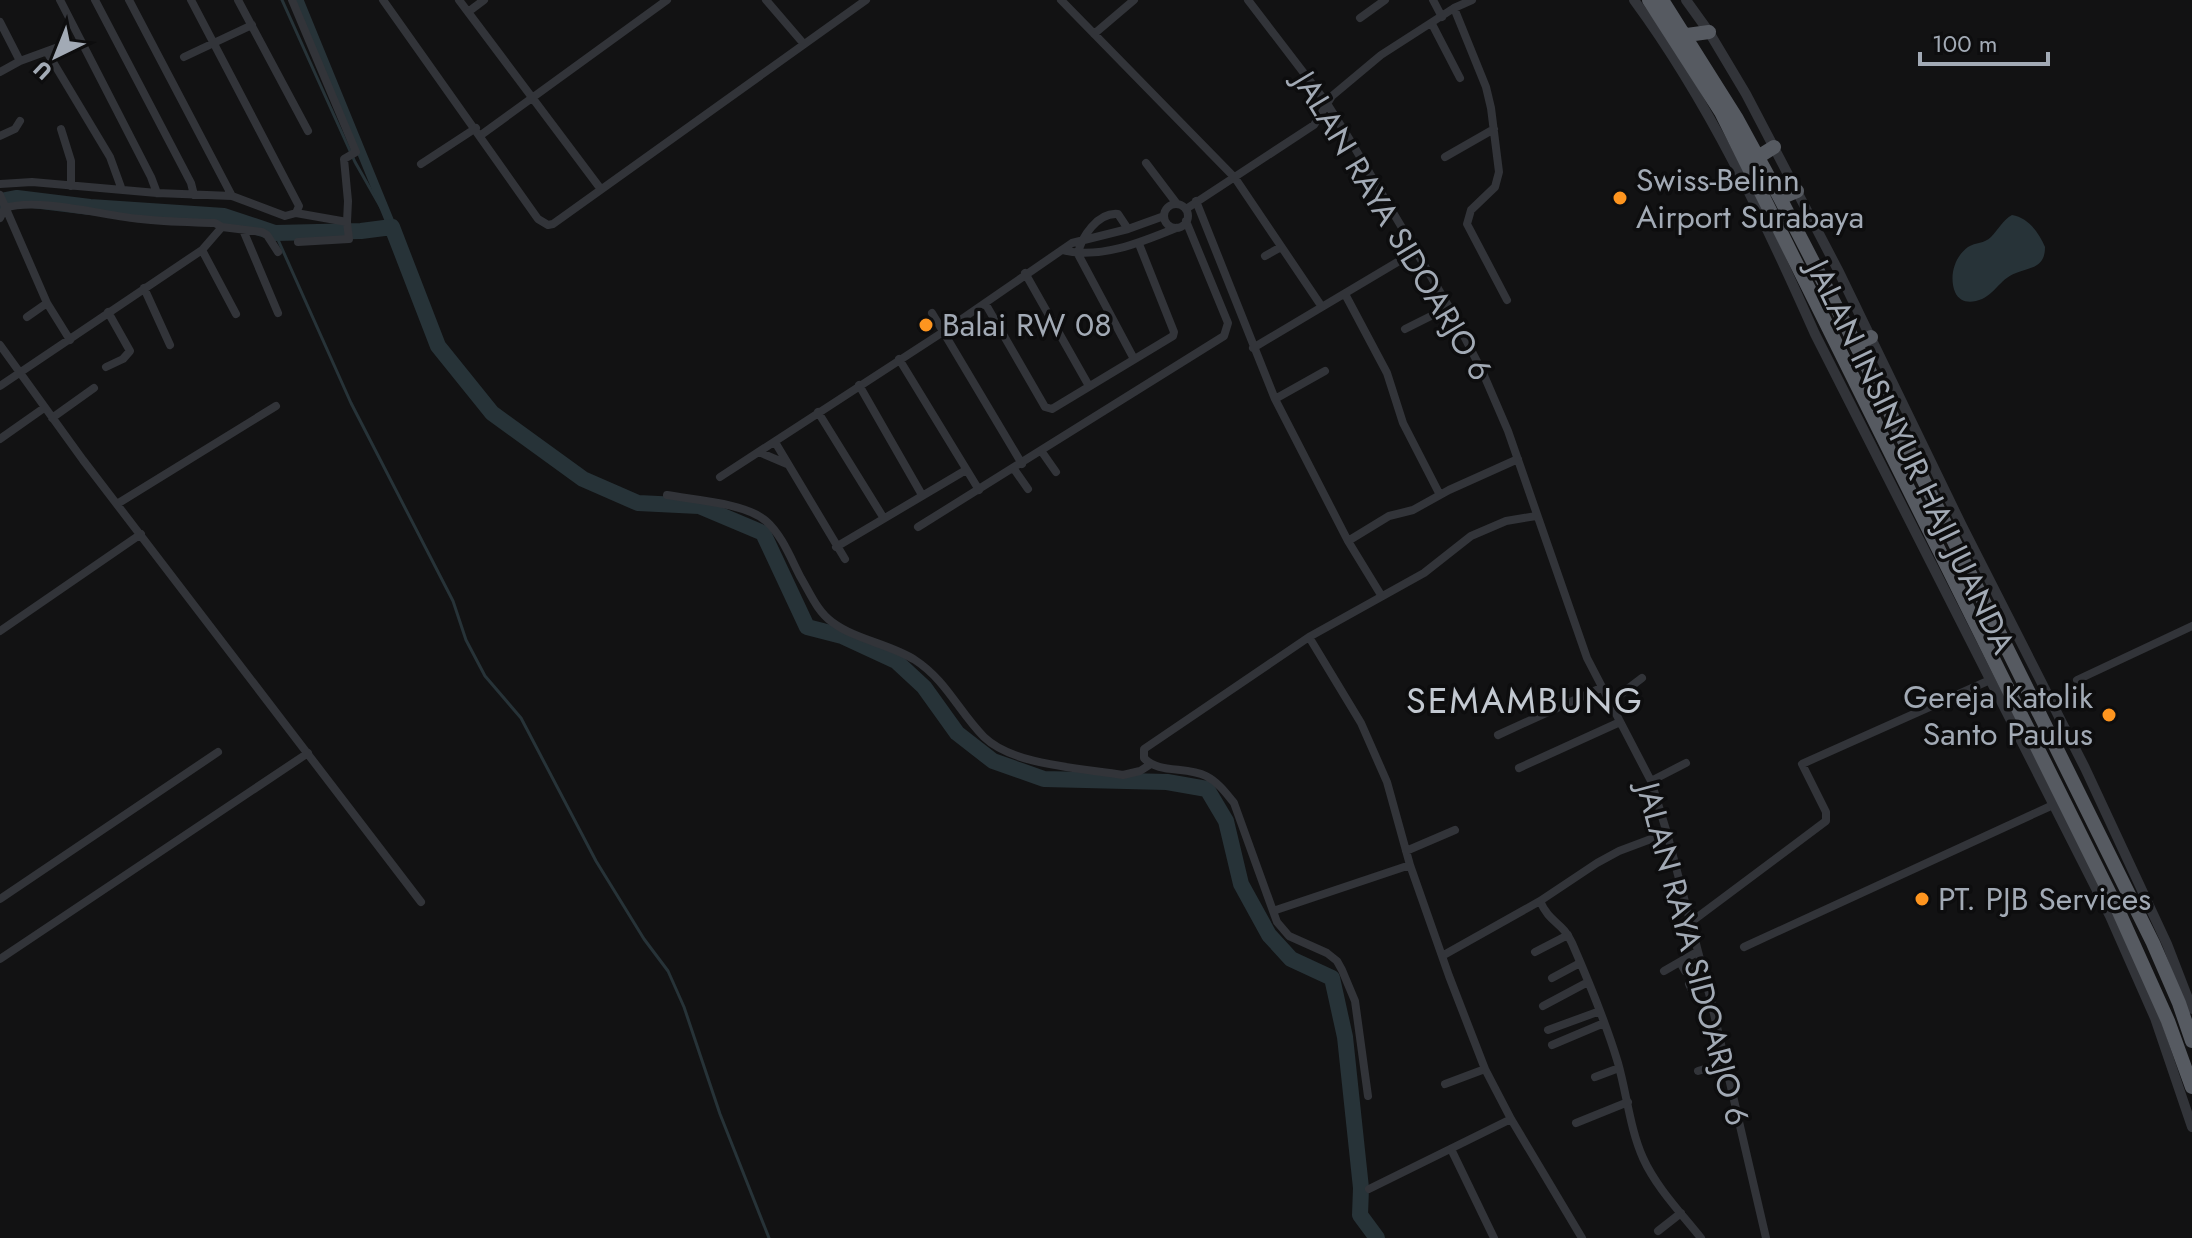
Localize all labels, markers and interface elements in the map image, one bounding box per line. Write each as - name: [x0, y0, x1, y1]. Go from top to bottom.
- north arrow: [16, 16, 96, 96]
- scale bar: [1920, 16, 2048, 66]
- text: 100 m: [1932, 26, 1998, 61]
- text: U: [26, 54, 59, 88]
- street label: JALAN RAYA SIDOARJO 6: [1280, 59, 1504, 389]
- place label: Swiss-Belinn Airport Surabaya: [1636, 157, 1864, 240]
- marker: Swiss-Belinn Airport Surabaya: [1611, 189, 1629, 207]
- street label: JALAN INSINYUR HAJI JUANDA: [1794, 249, 2027, 662]
- place label: Balai RW 08: [942, 302, 1112, 348]
- marker: Balai RW 08: [917, 316, 935, 334]
- district label: SEMAMBUNG: [1406, 674, 1644, 726]
- place label: Gereja Katolik Santo Paulus: [1903, 674, 2094, 757]
- marker: Gereja Katolik Santo Paulus: [2100, 706, 2118, 724]
- street label: JALAN RAYA SIDOARJO 6: [1624, 773, 1761, 1131]
- place label: PT. PJB Services: [1938, 876, 2151, 922]
- marker: PT. PJB Services: [1913, 890, 1931, 908]

